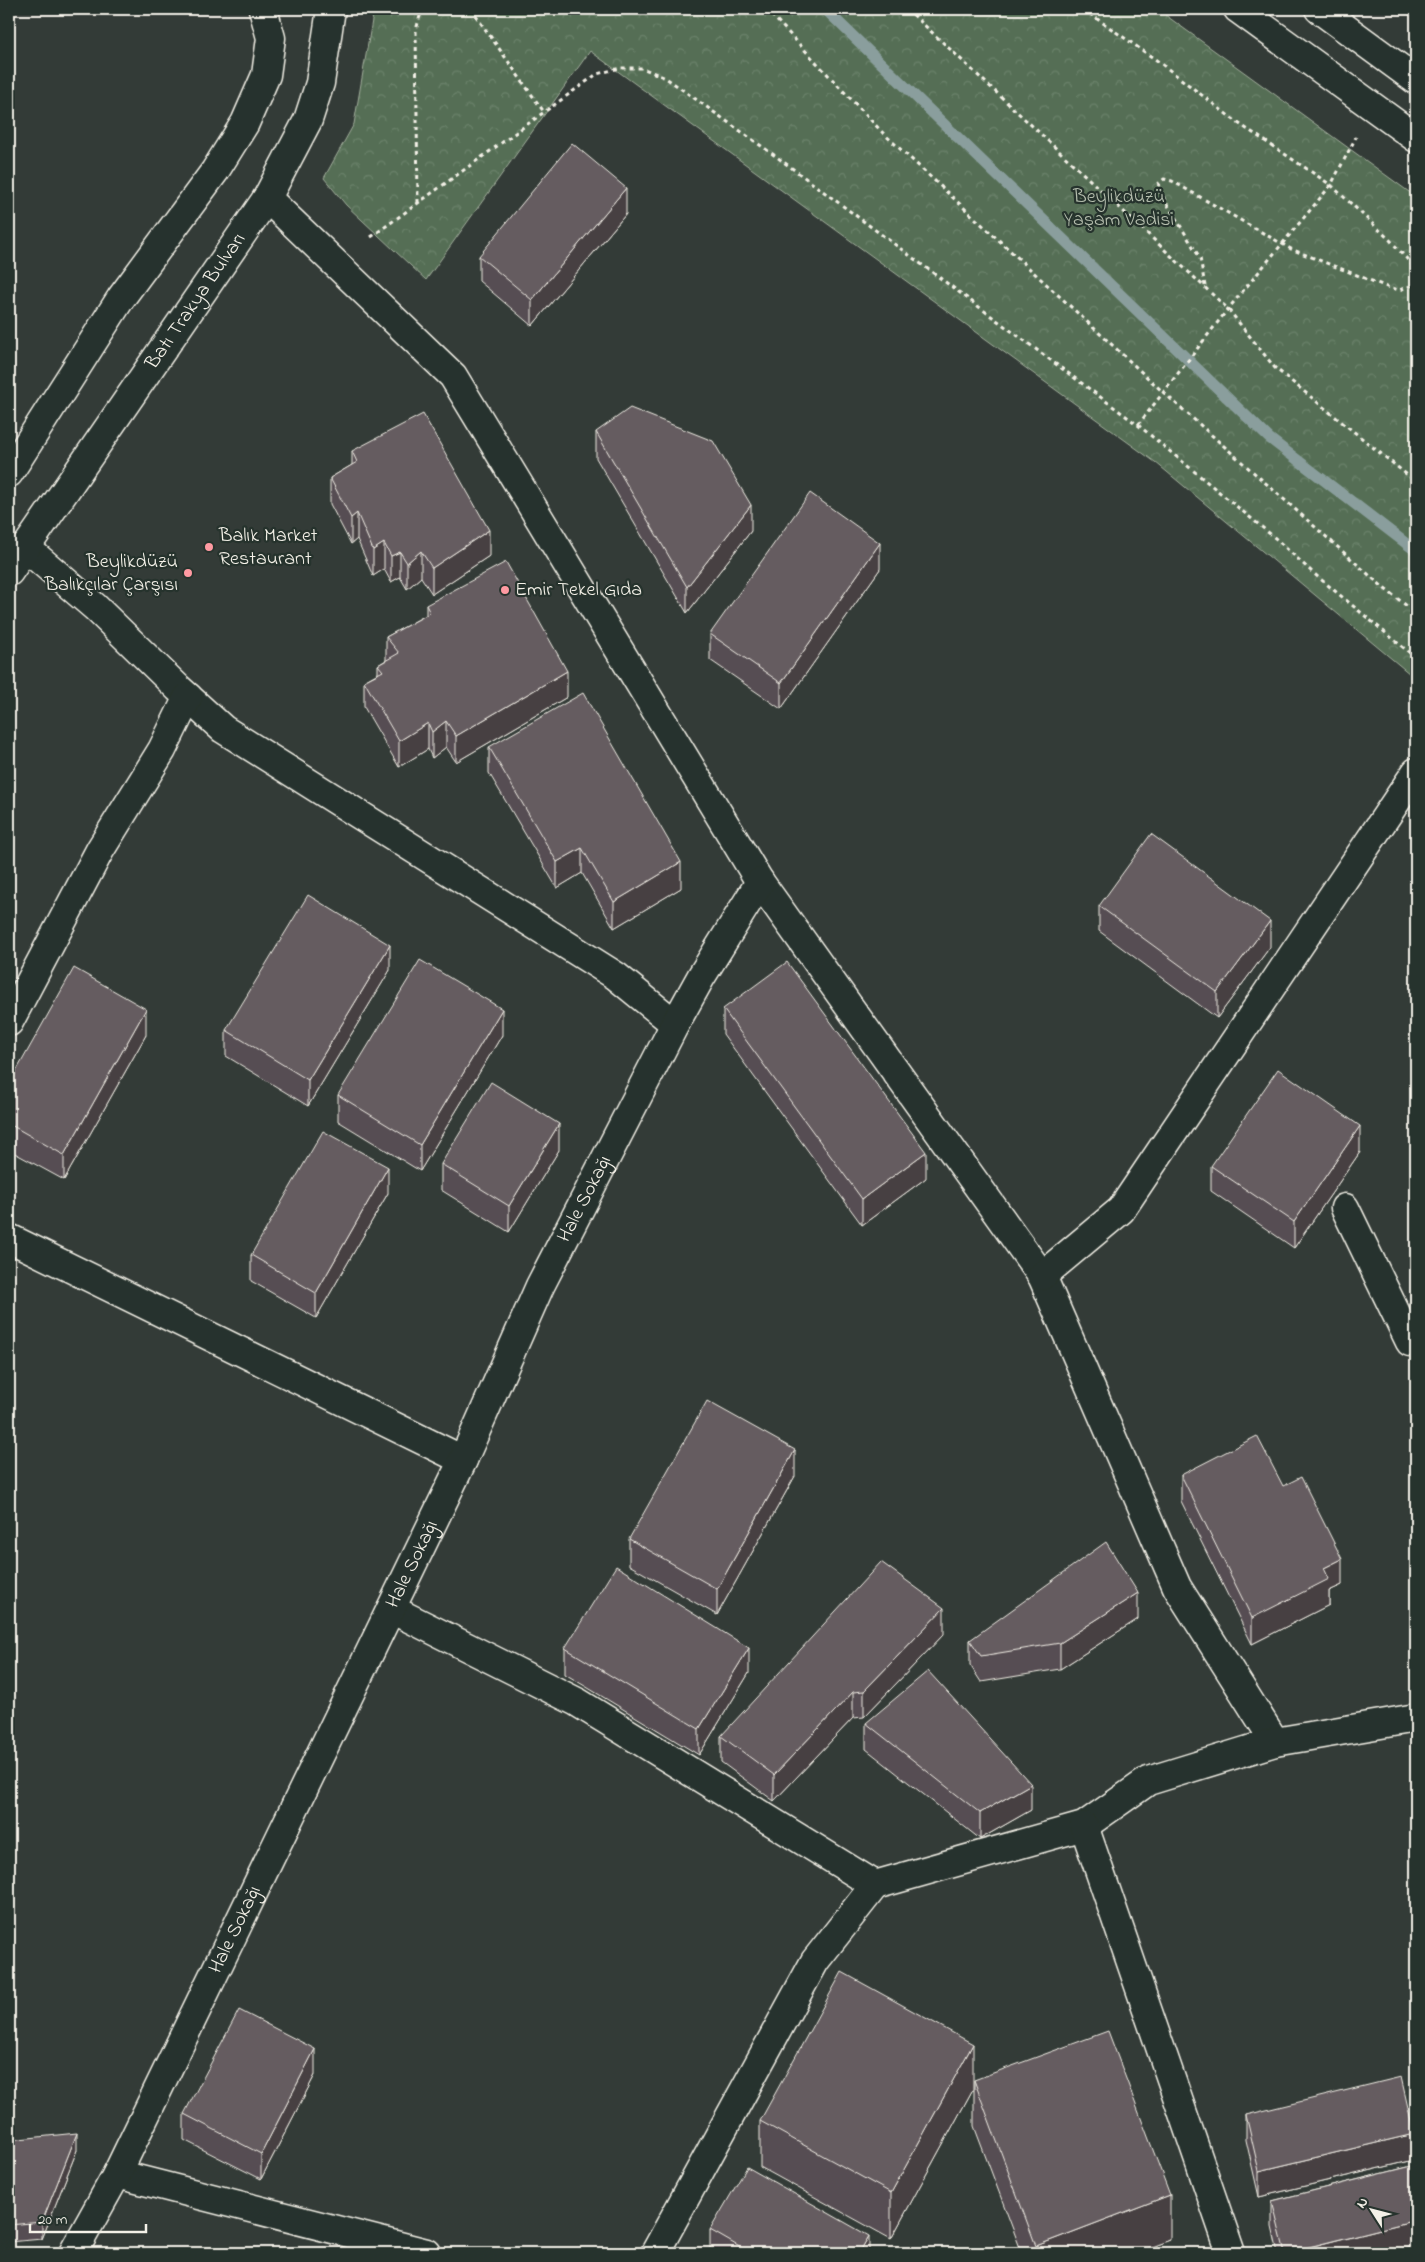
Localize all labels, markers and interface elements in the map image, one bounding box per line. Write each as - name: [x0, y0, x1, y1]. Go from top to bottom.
- park label: Beylikdüzü Yaşam Vadisi: [1064, 183, 1174, 235]
- street label: Batı Trakya Bulvarı: [138, 227, 253, 376]
- place label: Balık Market Restaurant: [218, 522, 318, 574]
- marker: Balık Market Restaurant: [203, 541, 215, 553]
- place label: Beylikdüzü Balıkçılar Çarşısı: [44, 548, 178, 600]
- marker: Beylikdüzü Balıkçılar Çarşısı: [182, 567, 194, 579]
- place label: Emir Tekel Gıda: [515, 576, 642, 605]
- marker: Emir Tekel Gıda: [499, 584, 511, 596]
- street label: Hale Sokağı: [550, 1150, 619, 1248]
- street label: Hale Sokağı: [379, 1515, 446, 1613]
- street label: Hale Sokağı: [202, 1881, 269, 1979]
- north arrow: [1348, 2184, 1398, 2234]
- text: N: [1351, 2193, 1374, 2213]
- scale bar: [30, 2202, 146, 2234]
- text: 20 m: [38, 2209, 68, 2231]

